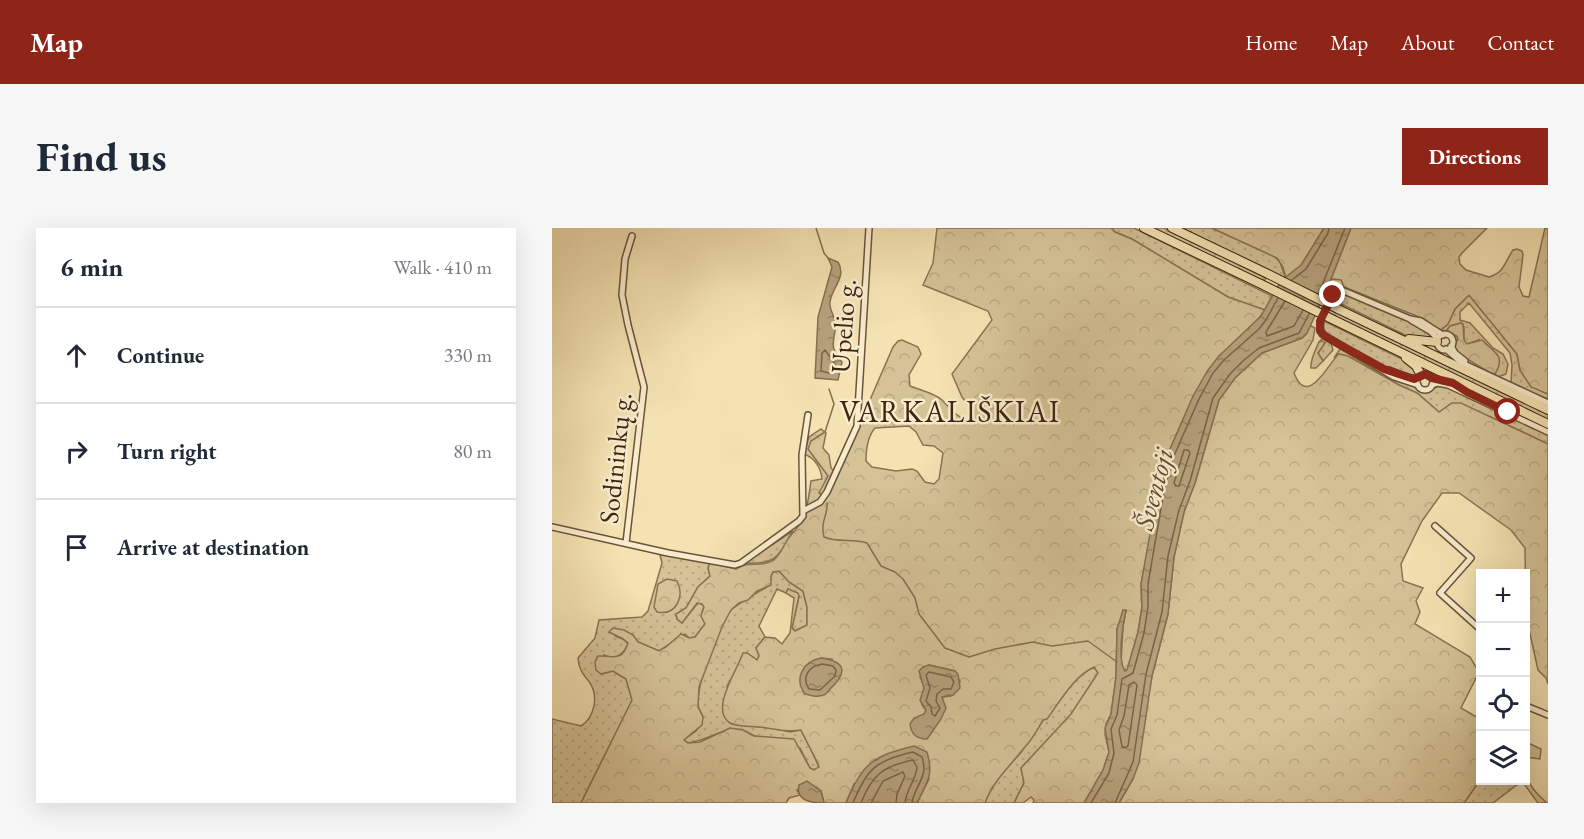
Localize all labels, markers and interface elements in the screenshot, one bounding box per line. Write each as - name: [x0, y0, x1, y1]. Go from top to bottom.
- text: Map: [30, 24, 83, 60]
- text: Home: [1245, 29, 1297, 56]
- text: Map: [1330, 29, 1368, 56]
- text: About: [1401, 29, 1454, 56]
- text: Contact: [1487, 29, 1554, 56]
- button: Directions: [1402, 128, 1548, 185]
- text: Find us: [36, 129, 167, 184]
- text: 6 min: [60, 250, 123, 284]
- text: Walk · 410 m: [393, 254, 492, 280]
- street label: Upelio g.: [822, 278, 864, 374]
- route end: [1319, 281, 1345, 307]
- icon: ahead: [60, 339, 93, 372]
- text: Continue: [117, 341, 204, 370]
- text: 330 m: [444, 342, 492, 368]
- street label: Sodininkų g.: [591, 391, 639, 525]
- district label: VARKALIŠKIAI: [840, 392, 1060, 431]
- route start: [1494, 398, 1520, 424]
- icon: right: [60, 435, 93, 468]
- text: Turn right: [117, 437, 216, 466]
- text: 80 m: [453, 438, 492, 464]
- water label: Šventoji: [1125, 442, 1182, 535]
- icon: arrive: [60, 531, 93, 564]
- text: Arrive at destination: [117, 533, 309, 562]
- map controls: [1476, 569, 1530, 785]
- button: +: [1476, 569, 1530, 623]
- button: −: [1476, 623, 1530, 677]
- button: locate: [1476, 677, 1530, 731]
- button: layers: [1476, 731, 1530, 785]

